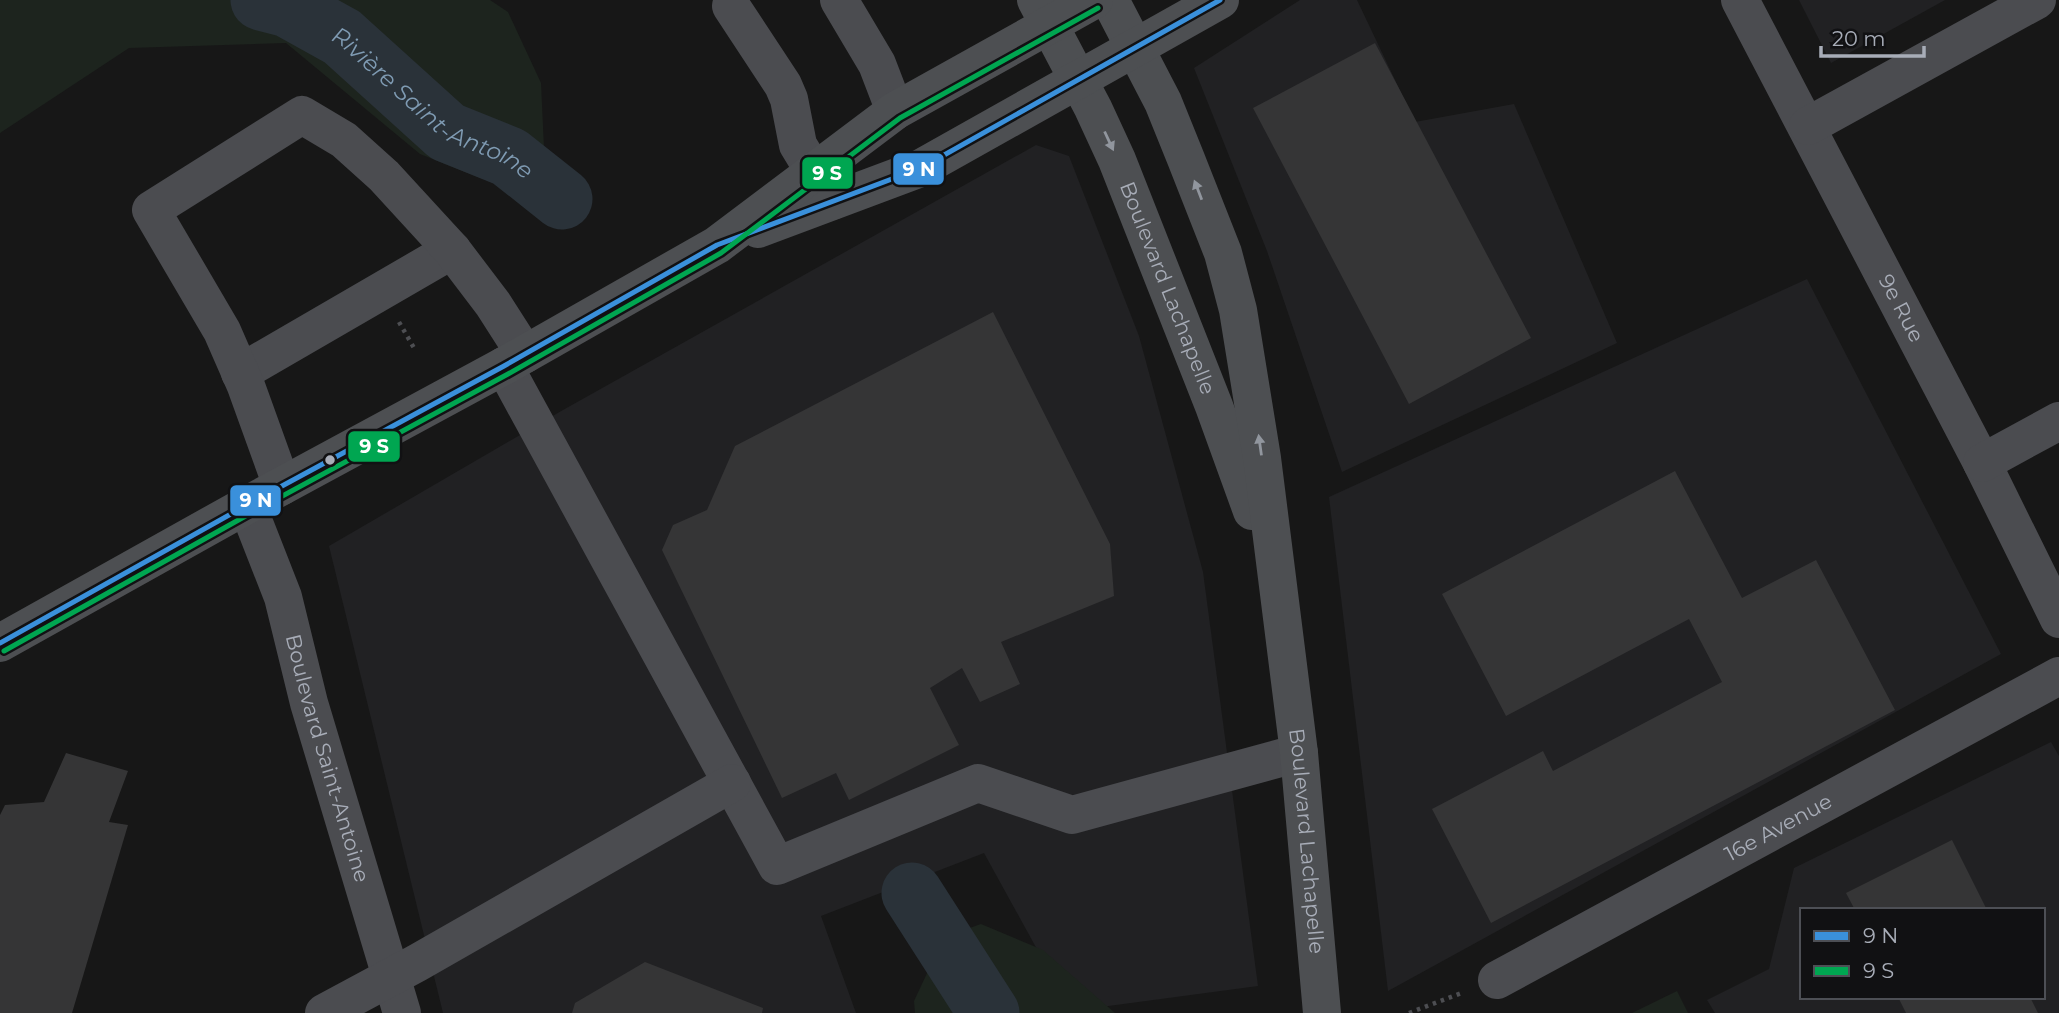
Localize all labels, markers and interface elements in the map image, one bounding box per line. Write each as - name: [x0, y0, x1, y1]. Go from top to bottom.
- scale bar: [1821, 14, 1924, 58]
- water label: Rivière Saint-Antoine: [327, 20, 539, 185]
- text: 20 m: [1832, 26, 1886, 51]
- one-way arrow: [1103, 131, 1114, 151]
- line badge: 9 N: [892, 152, 945, 186]
- line badge: 9 S: [801, 156, 854, 190]
- text: 9 N: [903, 158, 935, 181]
- text: 9 S: [812, 162, 842, 185]
- street label: Boulevard Lachapelle: [1115, 178, 1221, 398]
- one-way arrow: [1192, 179, 1203, 200]
- street label: 9e Rue: [1874, 270, 1930, 346]
- line badge: 9 S: [347, 430, 401, 463]
- one-way arrow: [1254, 434, 1265, 456]
- text: 9 S: [359, 435, 389, 458]
- unlabelled marker: [323, 453, 337, 467]
- line badge: 9 N: [229, 484, 282, 517]
- text: 9 N: [240, 489, 272, 512]
- street label: Boulevard Saint-Antoine: [281, 632, 375, 885]
- street label: Boulevard Lachapelle: [1284, 727, 1330, 955]
- street label: 16e Avenue: [1720, 788, 1836, 866]
- legend: [1800, 908, 2045, 999]
- text: 9 N: [1863, 923, 1898, 948]
- text: 9 S: [1863, 958, 1894, 983]

